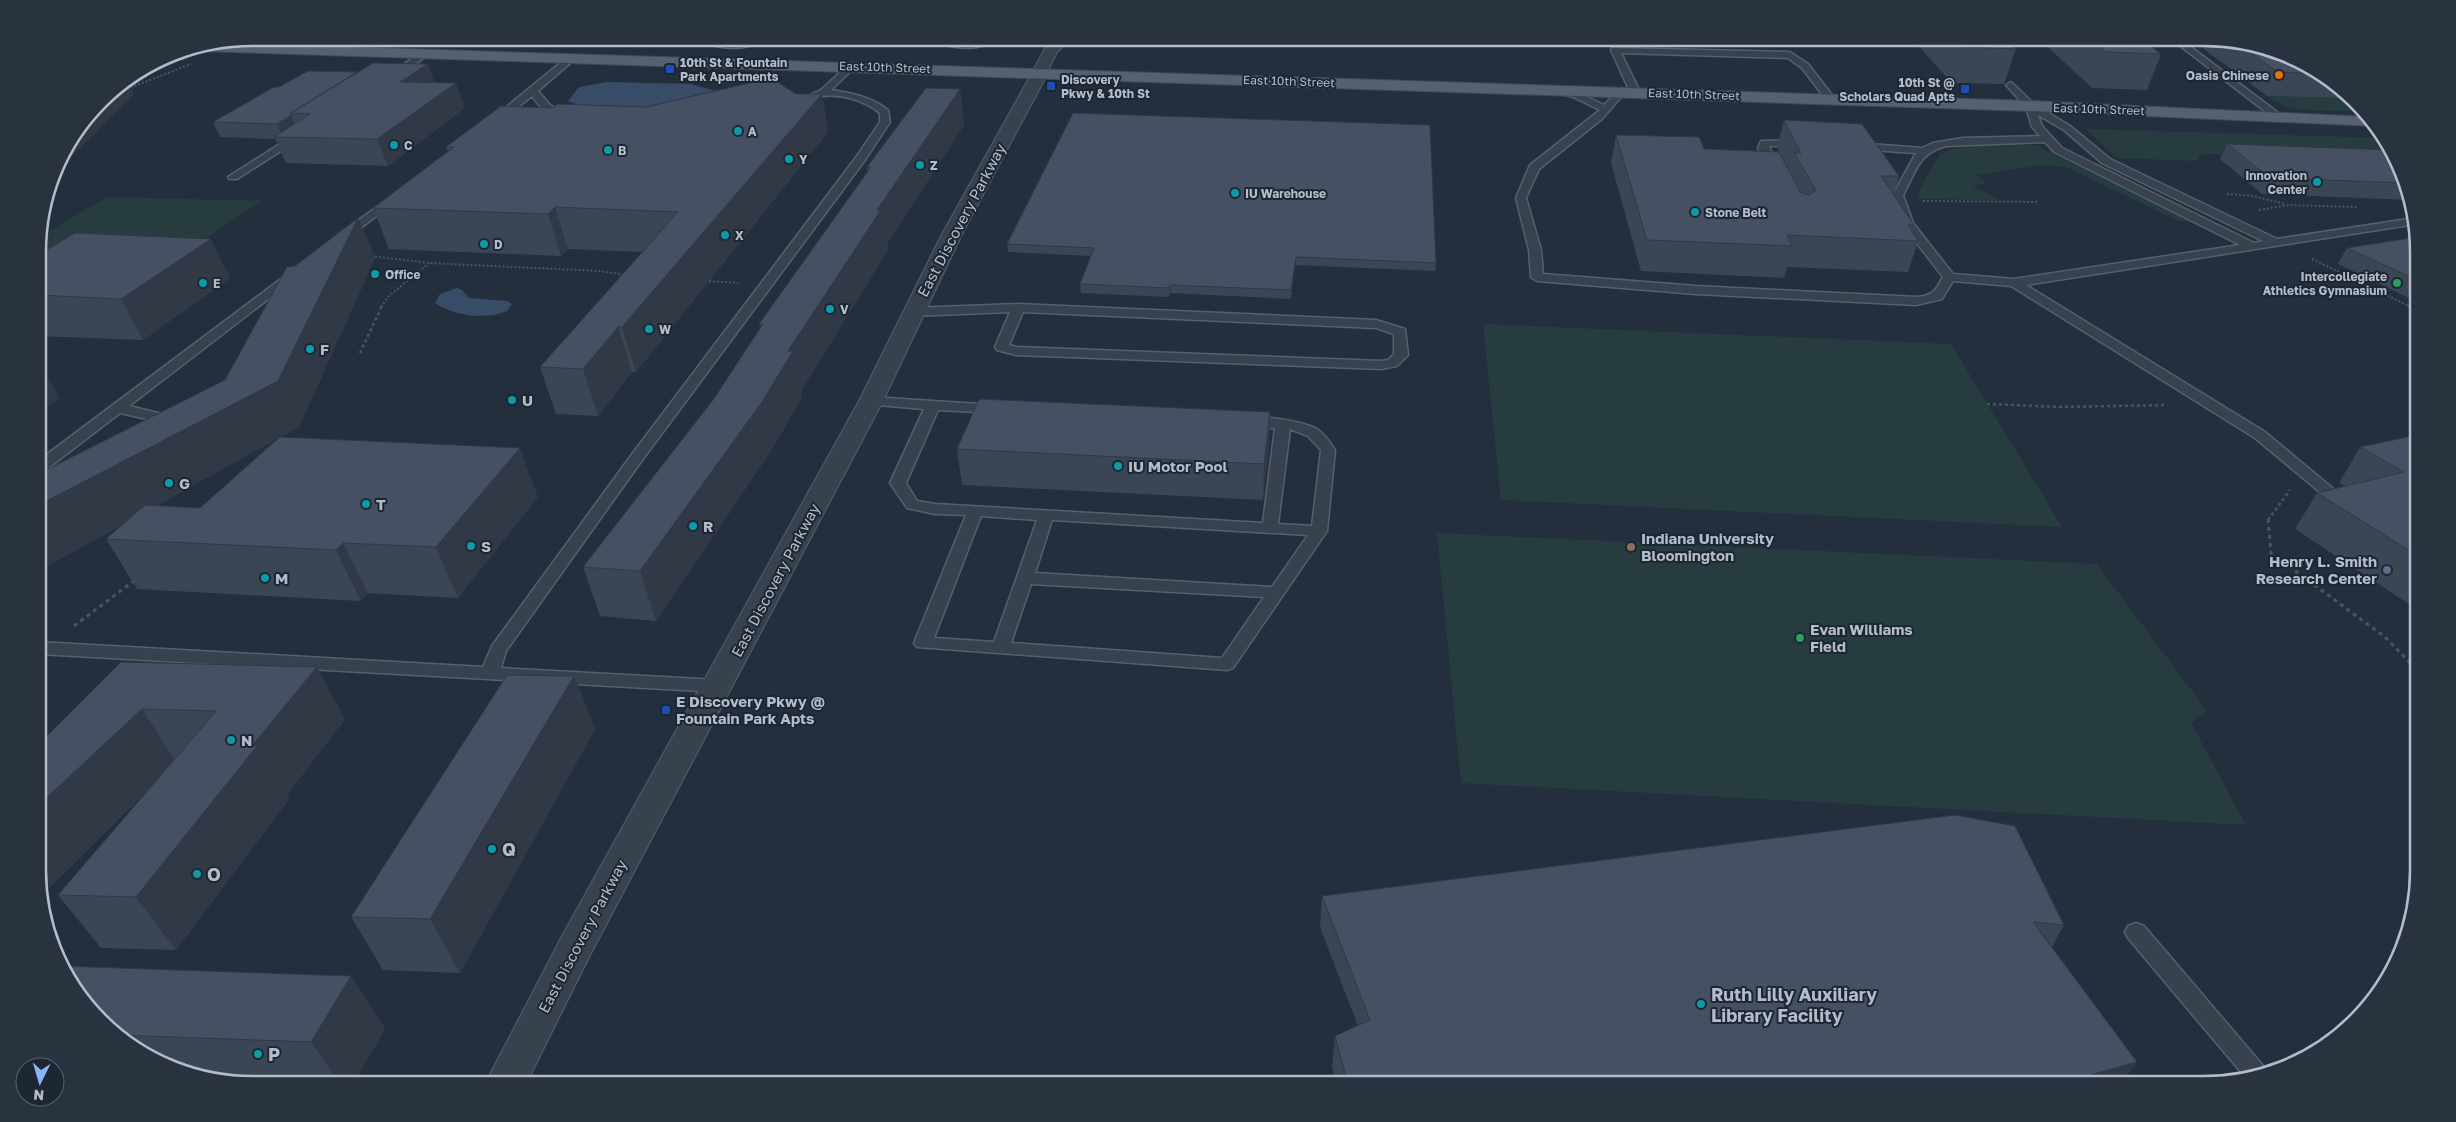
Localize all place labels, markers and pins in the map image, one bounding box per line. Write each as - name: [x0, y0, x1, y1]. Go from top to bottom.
- place label: 10th St & Fountain Park Apartments: [680, 55, 787, 84]
- marker: 10th St & Fountain Park Apartments: [664, 63, 676, 75]
- place label: Oasis Chinese: [2186, 68, 2269, 83]
- marker: Oasis Chinese: [2273, 69, 2285, 81]
- place label: Discovery Pkwy & 10th St: [1061, 72, 1150, 101]
- place label: 10th St @ Scholars Quad Apts: [1839, 75, 1955, 104]
- marker: Discovery Pkwy & 10th St: [1045, 80, 1057, 92]
- marker: 10th St @ Scholars Quad Apts: [1959, 83, 1971, 95]
- place label: A: [748, 124, 757, 139]
- marker: A: [732, 125, 744, 137]
- place label: C: [404, 138, 413, 153]
- marker: C: [388, 139, 400, 151]
- place label: B: [618, 143, 627, 158]
- marker: B: [602, 144, 614, 156]
- place label: Y: [799, 152, 808, 167]
- marker: Y: [783, 153, 795, 165]
- place label: Z: [930, 158, 938, 173]
- marker: Z: [914, 159, 926, 171]
- place label: Innovation Center: [2245, 168, 2307, 197]
- marker: Innovation Center: [2311, 176, 2323, 188]
- place label: IU Warehouse: [1245, 186, 1326, 201]
- marker: IU Warehouse: [1229, 187, 1241, 199]
- place label: Stone Belt: [1705, 205, 1767, 220]
- marker: Stone Belt: [1689, 206, 1701, 218]
- place label: X: [735, 228, 744, 243]
- marker: X: [719, 229, 731, 241]
- place label: D: [494, 237, 503, 252]
- marker: D: [478, 238, 490, 250]
- place label: Office: [385, 267, 421, 282]
- marker: Office: [369, 268, 381, 280]
- place label: Intercollegiate Athletics Gymnasium: [2263, 269, 2387, 298]
- place label: E: [213, 276, 221, 291]
- marker: E: [197, 277, 209, 289]
- marker: Intercollegiate Athletics Gymnasium: [2391, 277, 2403, 289]
- place label: V: [840, 302, 849, 317]
- marker: V: [824, 303, 836, 315]
- place label: W: [659, 322, 671, 337]
- marker: W: [643, 323, 655, 335]
- place label: F: [320, 340, 329, 358]
- marker: F: [304, 343, 316, 355]
- place label: U: [522, 391, 533, 409]
- marker: U: [506, 394, 518, 406]
- place label: IU Motor Pool: [1128, 457, 1228, 475]
- marker: IU Motor Pool: [1112, 460, 1124, 472]
- place label: G: [179, 474, 190, 492]
- marker: G: [163, 477, 175, 489]
- place label: T: [376, 495, 386, 513]
- marker: T: [360, 498, 372, 510]
- place label: R: [703, 517, 713, 535]
- marker: R: [687, 520, 699, 532]
- place label: Indiana University Bloomington: [1641, 529, 1774, 564]
- place label: S: [481, 537, 491, 555]
- marker: S: [465, 540, 477, 552]
- marker: Indiana University Bloomington: [1625, 541, 1637, 553]
- place label: Henry L. Smith Research Center: [2256, 552, 2377, 587]
- marker: Henry L. Smith Research Center: [2381, 564, 2393, 576]
- place label: M: [275, 569, 288, 587]
- marker: M: [259, 572, 271, 584]
- place label: Evan Williams Field: [1810, 620, 1913, 655]
- marker: Evan Williams Field: [1794, 632, 1806, 644]
- place label: E Discovery Pkwy @ Fountain Park Apts: [676, 692, 825, 727]
- marker: E Discovery Pkwy @ Fountain Park Apts: [660, 704, 672, 716]
- place label: N: [241, 731, 252, 749]
- marker: N: [225, 734, 237, 746]
- place label: Q: [502, 838, 516, 860]
- marker: Q: [486, 843, 498, 855]
- place label: O: [207, 863, 221, 885]
- marker: O: [191, 868, 203, 880]
- place label: Ruth Lilly Auxiliary Library Facility: [1711, 983, 1877, 1026]
- marker: Ruth Lilly Auxiliary Library Facility: [1695, 998, 1707, 1010]
- place label: P: [268, 1043, 280, 1065]
- marker: P: [252, 1048, 264, 1060]

